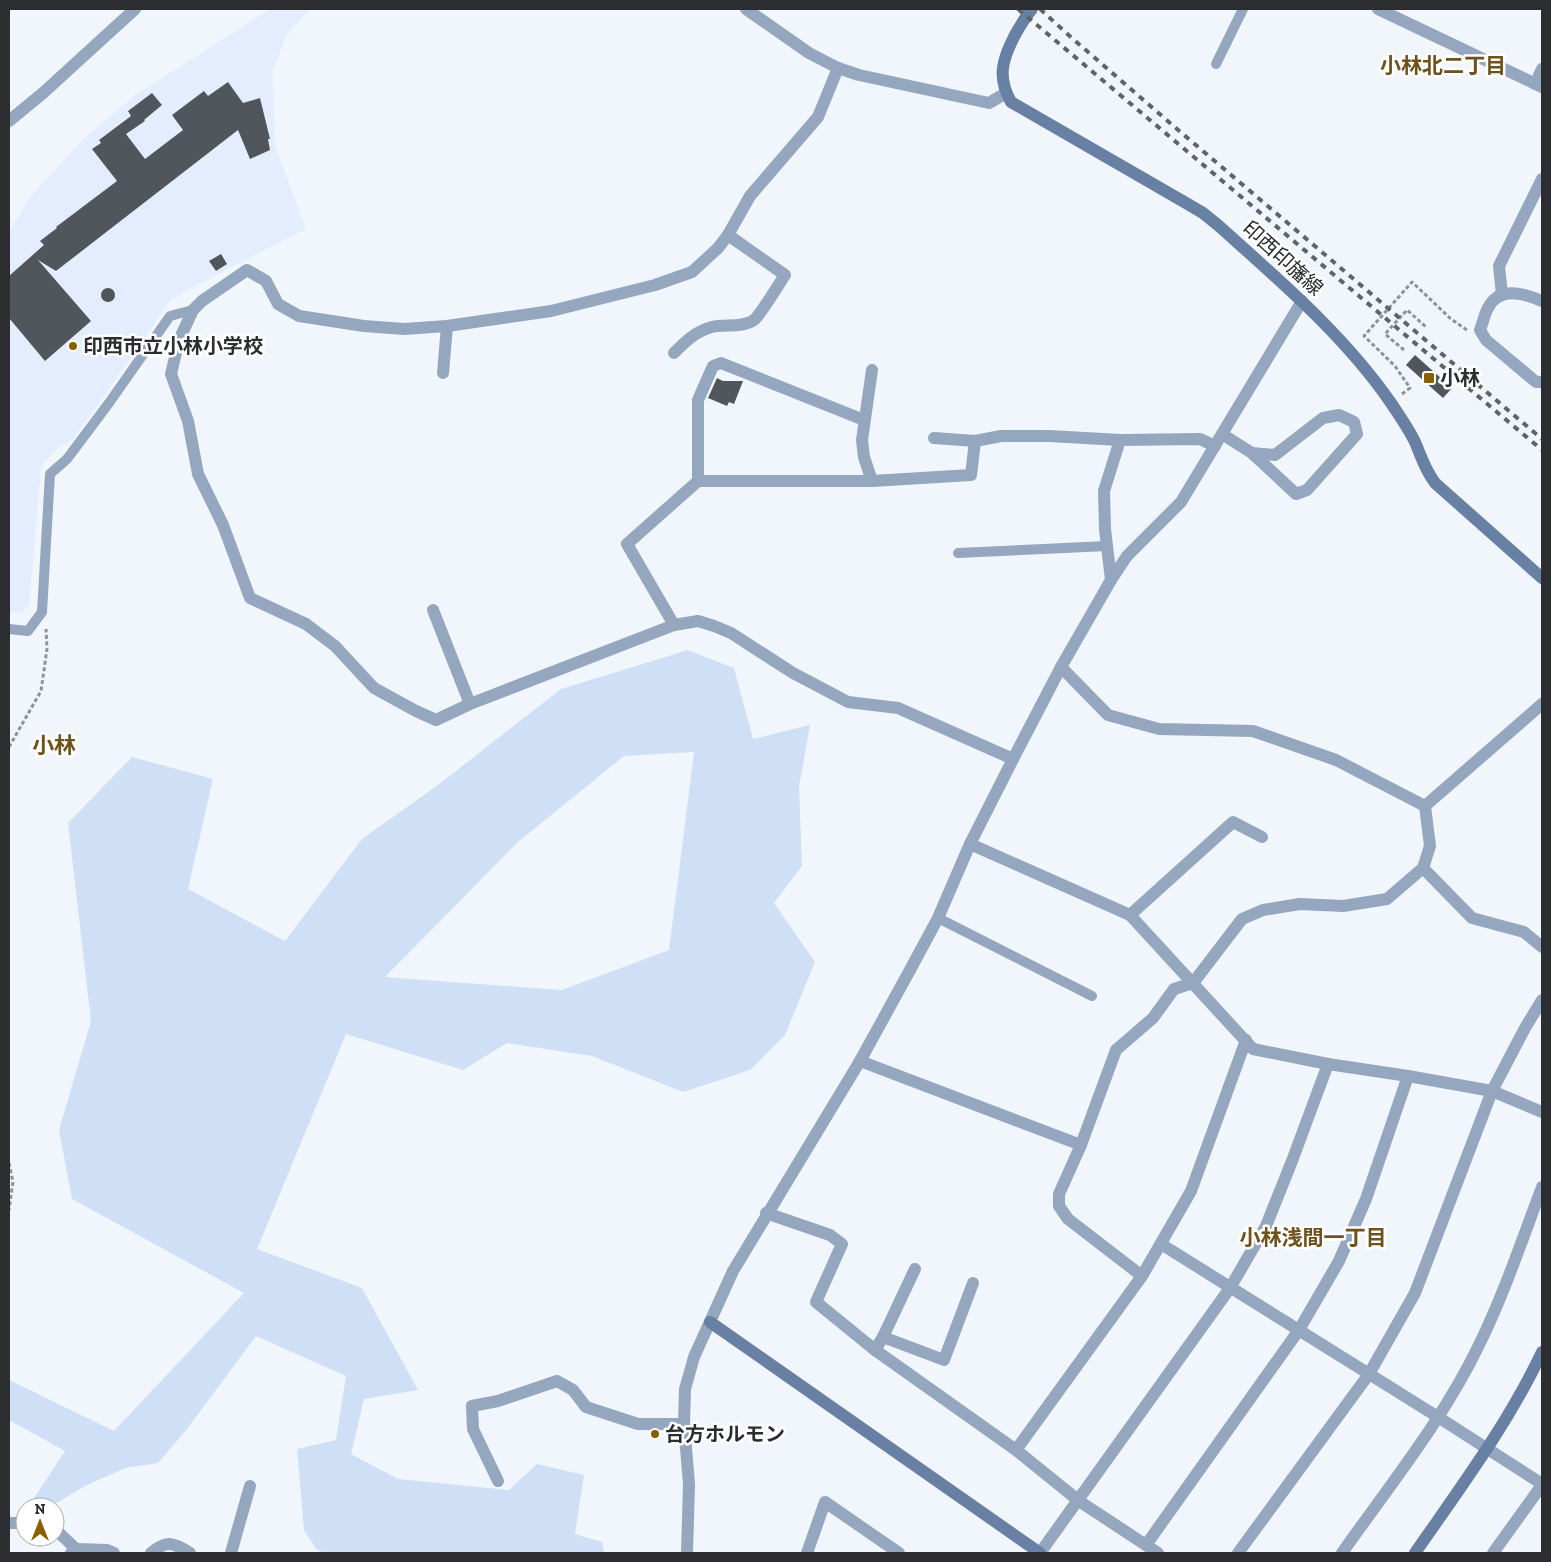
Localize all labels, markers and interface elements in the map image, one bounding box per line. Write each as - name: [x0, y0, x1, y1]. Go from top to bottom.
- district label: 小林北二丁目: [1380, 53, 1506, 78]
- street label: 印西印旛線: [1238, 216, 1328, 300]
- place label: 印西市立小林小学校: [83, 334, 263, 358]
- marker: 印西市立小林小学校: [67, 340, 79, 352]
- place label: 小林: [1440, 366, 1480, 390]
- marker: 小林: [1422, 371, 1436, 385]
- district label: 小林: [32, 732, 76, 759]
- district label: 小林浅間一丁目: [1240, 1225, 1387, 1250]
- place label: 台方ホルモン: [665, 1422, 785, 1446]
- marker: 台方ホルモン: [649, 1428, 661, 1440]
- north arrow: [15, 1497, 65, 1547]
- text: N: [35, 1501, 46, 1518]

